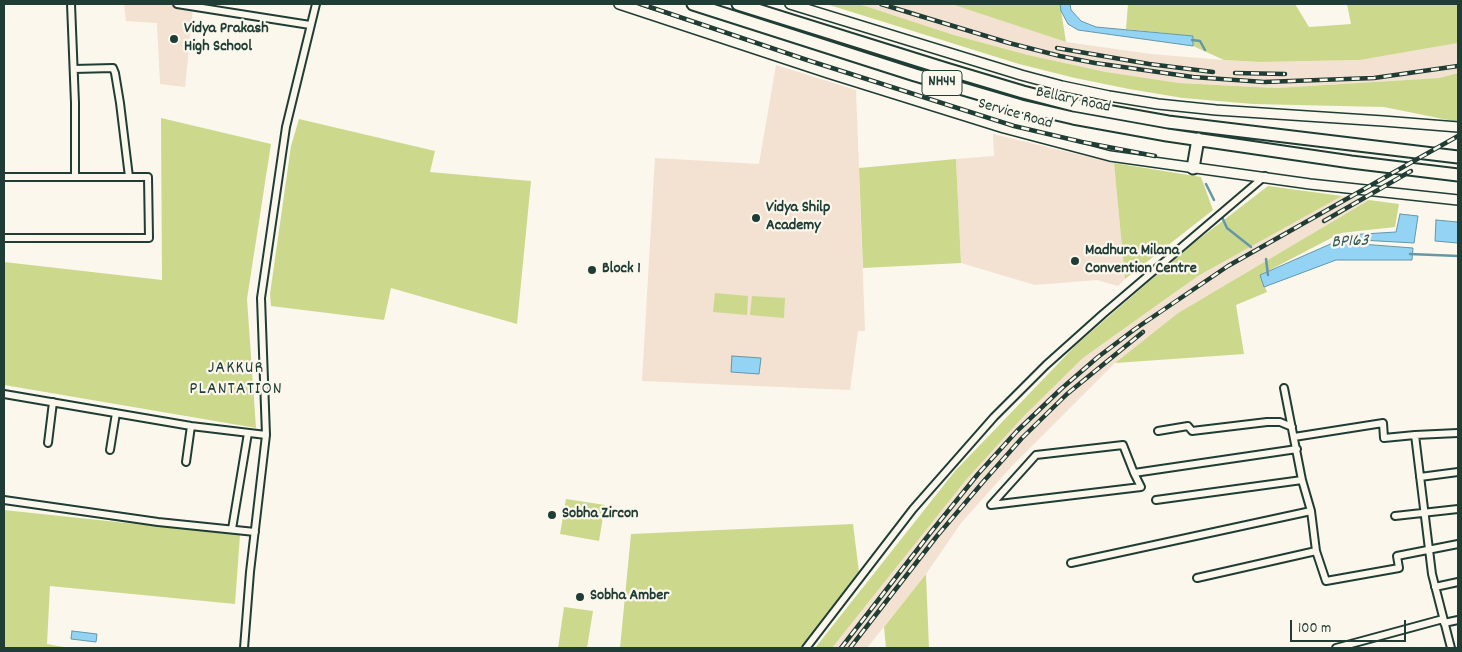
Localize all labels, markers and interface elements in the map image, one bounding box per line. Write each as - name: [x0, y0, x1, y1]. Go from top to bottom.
- place label: Vidya Prakash High School: [184, 20, 269, 58]
- marker: Vidya Prakash High School: [168, 33, 180, 45]
- road number: NH44: [922, 70, 962, 96]
- street label: Bellary Road: [1034, 84, 1112, 118]
- street label: Service Road: [975, 95, 1055, 135]
- place label: Vidya Shilp Academy: [766, 199, 830, 237]
- marker: Vidya Shilp Academy: [750, 212, 762, 224]
- water label: BP163: [1331, 231, 1369, 255]
- place label: Madhura Milana Convention Centre: [1085, 242, 1197, 280]
- marker: Madhura Milana Convention Centre: [1069, 255, 1081, 267]
- place label: Block 1: [602, 260, 641, 280]
- marker: Block 1: [586, 264, 598, 276]
- district label: JAKKUR PLANTATION: [188, 359, 284, 402]
- place label: Sobha Zircon: [562, 505, 638, 525]
- marker: Sobha Zircon: [546, 509, 558, 521]
- place label: Sobha Amber: [590, 587, 669, 607]
- marker: Sobha Amber: [574, 591, 586, 603]
- scale bar: [1292, 610, 1408, 642]
- text: 100 m: [1298, 618, 1331, 640]

